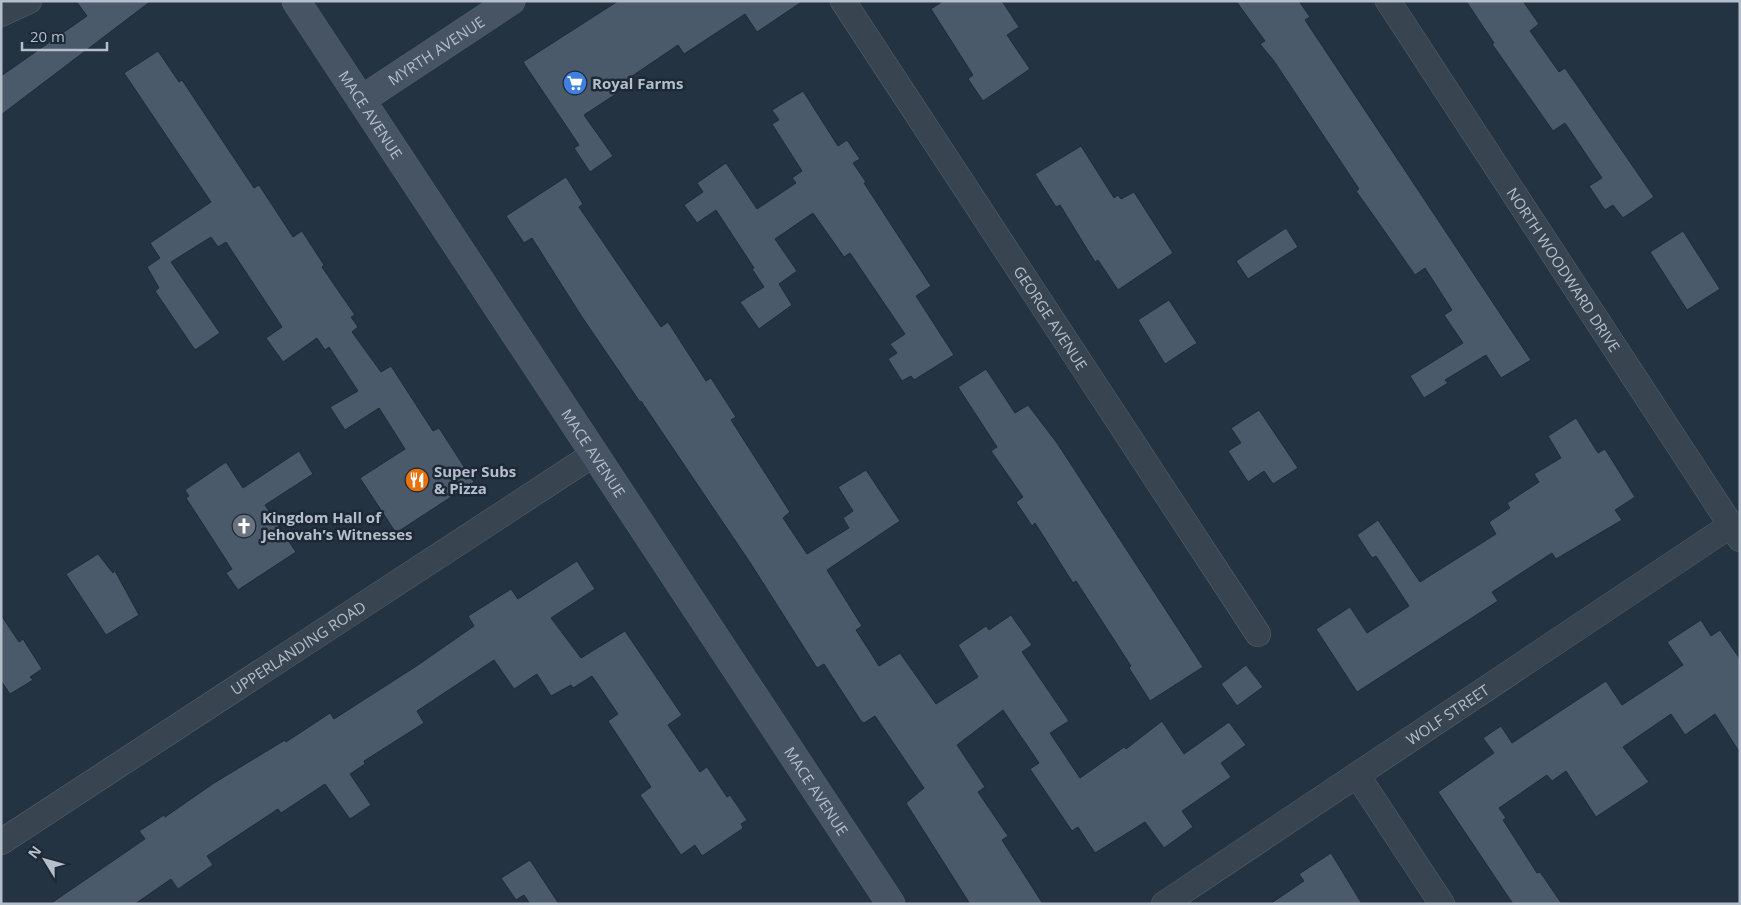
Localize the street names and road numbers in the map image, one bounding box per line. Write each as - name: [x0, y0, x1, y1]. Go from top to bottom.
- street label: MYRTH AVENUE: [384, 11, 488, 90]
- street label: MACE AVENUE: [334, 66, 407, 163]
- street label: NORTH WOODWARD DRIVE: [1503, 184, 1625, 356]
- street label: GEORGE AVENUE: [1009, 262, 1092, 374]
- street label: MACE AVENUE: [557, 405, 630, 501]
- street label: UPPERLANDING ROAD: [227, 596, 370, 699]
- street label: WOLF STREET: [1402, 679, 1493, 749]
- street label: MACE AVENUE: [780, 743, 853, 839]

